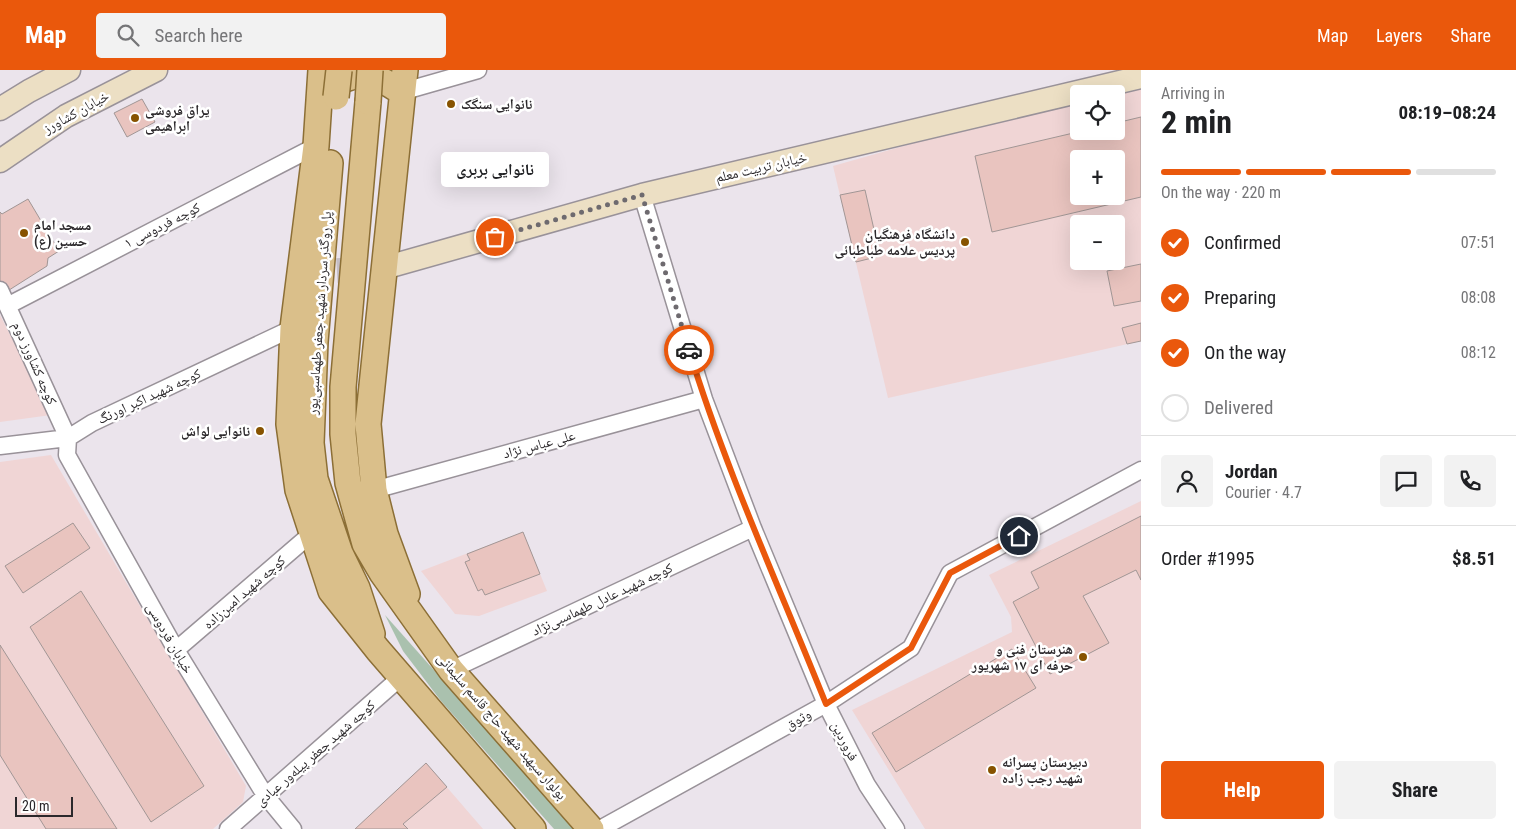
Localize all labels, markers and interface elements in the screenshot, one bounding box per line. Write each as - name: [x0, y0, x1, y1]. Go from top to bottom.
- search box: [96, 13, 446, 58]
- text: Map: [25, 21, 66, 49]
- icon: search: [114, 21, 142, 49]
- text: Search here: [154, 24, 243, 47]
- text: Map: [1317, 25, 1348, 46]
- text: Layers: [1376, 25, 1423, 46]
- text: Share: [1451, 25, 1491, 46]
- text: Arriving in: [1161, 84, 1225, 103]
- map controls: [1070, 85, 1125, 270]
- button: locate: [1070, 85, 1125, 140]
- street label: خیابان کشاورز: [40, 87, 112, 138]
- place label: نانوایی سنگک: [461, 96, 533, 113]
- marker: نانوایی سنگک: [445, 98, 457, 110]
- text: 08:19–08:24: [1398, 101, 1496, 124]
- place label: یراق فروشی ابراهیمی: [145, 102, 210, 135]
- text: 2 min: [1161, 103, 1232, 141]
- marker: یراق فروشی ابراهیمی: [129, 112, 141, 124]
- street label: خیابان تربیت معلم: [714, 149, 809, 187]
- button: +: [1070, 150, 1125, 205]
- callout: نانوایی بربری: [441, 152, 549, 187]
- text: نانوایی بربری: [456, 160, 534, 179]
- text: On the way · 220 m: [1161, 183, 1281, 202]
- street label: کوچه فردوسی ۱: [121, 199, 203, 252]
- street label: پل روگذر سردار شهید جعفر طهماسبی‌پور: [304, 211, 335, 416]
- button: −: [1070, 215, 1125, 270]
- pin: [474, 216, 516, 258]
- place label: مسجد امام حسین (ع): [34, 217, 91, 250]
- icon: bag: [481, 223, 509, 251]
- place label: دانشگاه فرهنگیان پردیس علامه طباطبائی: [834, 226, 955, 259]
- marker: مسجد امام حسین (ع): [18, 227, 30, 239]
- icon: check: [1161, 229, 1189, 257]
- text: Confirmed: [1204, 231, 1281, 254]
- text: 07:51: [1461, 233, 1496, 252]
- marker: دانشگاه فرهنگیان پردیس علامه طباطبائی: [959, 236, 971, 248]
- icon: check: [1161, 284, 1189, 312]
- text: Preparing: [1204, 286, 1276, 309]
- text: 08:08: [1461, 288, 1496, 307]
- street label: کوچه کشاورز دوم: [8, 319, 61, 408]
- courier: [664, 325, 714, 375]
- icon: car: [675, 336, 703, 364]
- icon: check: [1161, 339, 1189, 367]
- text: On the way: [1204, 341, 1286, 364]
- text: 08:12: [1461, 343, 1496, 362]
- street label: کوچه شهید اکبر اورنگ: [95, 365, 204, 428]
- text: Delivered: [1204, 396, 1273, 419]
- place label: نانوایی لواش: [181, 423, 250, 440]
- marker: نانوایی لواش: [254, 425, 266, 437]
- street label: علی عباس نژاد: [501, 427, 577, 462]
- button: person: [1161, 455, 1213, 507]
- button: chat: [1380, 455, 1432, 507]
- button: phone: [1444, 455, 1496, 507]
- text: Jordan: [1225, 460, 1278, 483]
- text: Courier · 4.7: [1225, 483, 1302, 502]
- pin: [998, 515, 1040, 557]
- icon: home: [1005, 522, 1033, 550]
- text: Order #1995: [1161, 547, 1254, 570]
- text: $8.51: [1452, 547, 1496, 570]
- street label: کوچه شهید امین‌زاده: [200, 552, 289, 633]
- street label: کوچه شهید عادل طهماسبی‌نژاد: [529, 559, 676, 640]
- street label: خیابان فردوسی: [142, 600, 197, 677]
- place label: هنرستان فنی و حرفه ای ۱۷ شهریور: [971, 641, 1073, 674]
- street label: بولوار سپهبد شهید حاج قاسم سلیمانی: [432, 649, 570, 804]
- marker: هنرستان فنی و حرفه ای ۱۷ شهریور: [1077, 651, 1089, 663]
- street label: کوچه شهید جعفر پیله‌ور عبادی: [252, 697, 379, 810]
- street label: وثوق: [782, 705, 814, 733]
- street label: فروردین: [827, 719, 862, 764]
- place label: دبیرستان پسرانه شهید رجب زاده: [1002, 754, 1088, 787]
- button: Help: [1161, 761, 1324, 819]
- button: Share: [1334, 761, 1496, 819]
- marker: دبیرستان پسرانه شهید رجب زاده: [986, 764, 998, 776]
- scale bar: [15, 794, 72, 817]
- text: 20 m: [22, 798, 50, 814]

